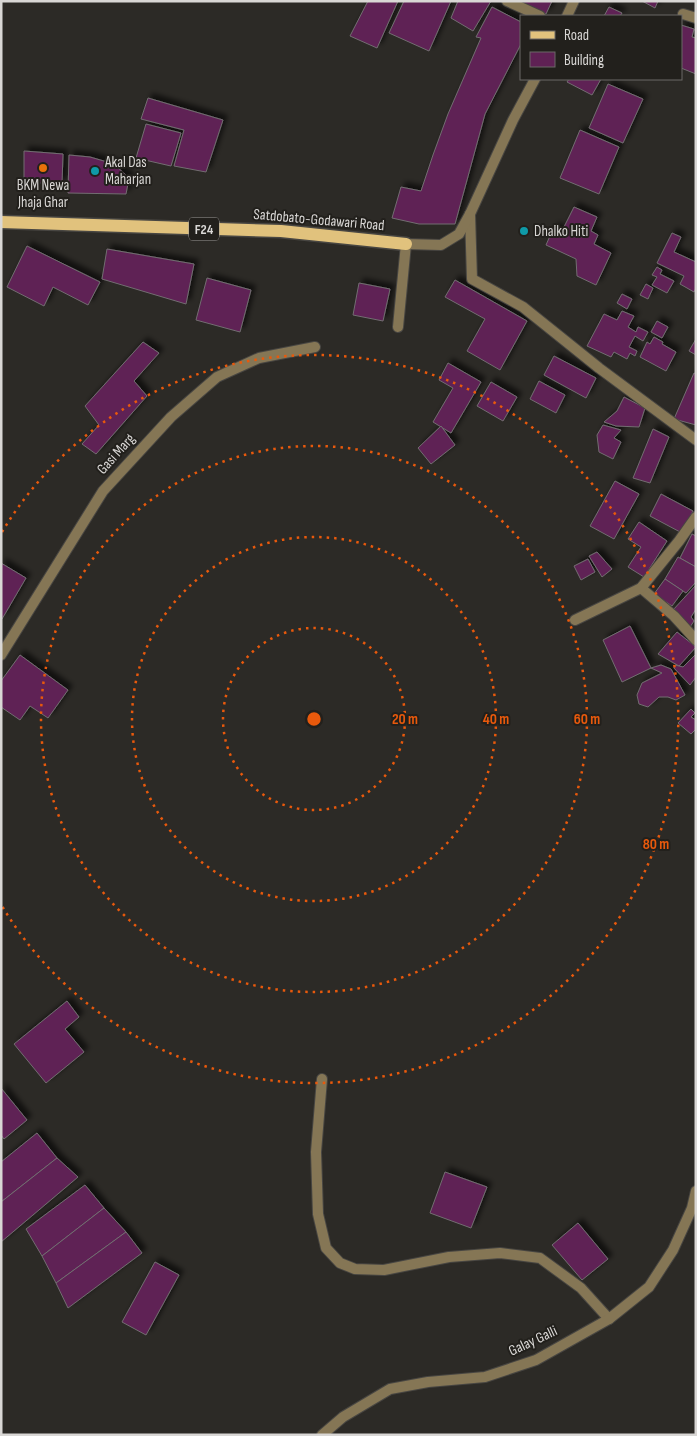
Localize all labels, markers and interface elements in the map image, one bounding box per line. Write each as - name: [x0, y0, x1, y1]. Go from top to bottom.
- legend: [520, 15, 682, 80]
- text: Road: [564, 26, 589, 45]
- text: Building: [564, 51, 604, 70]
- place label: Akal Das Maharjan: [104, 153, 151, 189]
- marker: BKM Newa Jhaja Ghar: [37, 162, 49, 174]
- marker: Akal Das Maharjan: [89, 165, 101, 177]
- place label: BKM Newa Jhaja Ghar: [17, 176, 69, 212]
- street label: Satdobato-Godawari Road: [253, 205, 385, 235]
- road number: F24: [189, 218, 219, 240]
- place label: Dhalko Hiti: [534, 222, 588, 241]
- marker: Dhalko Hiti: [518, 225, 530, 237]
- street label: Gasi Marg: [93, 430, 139, 478]
- centre of rings: [305, 710, 323, 728]
- text: 20 m: [392, 710, 418, 729]
- text: 40 m: [483, 710, 509, 729]
- text: 60 m: [574, 710, 600, 729]
- text: 80 m: [643, 835, 669, 854]
- street label: Galay Galli: [506, 1321, 561, 1361]

